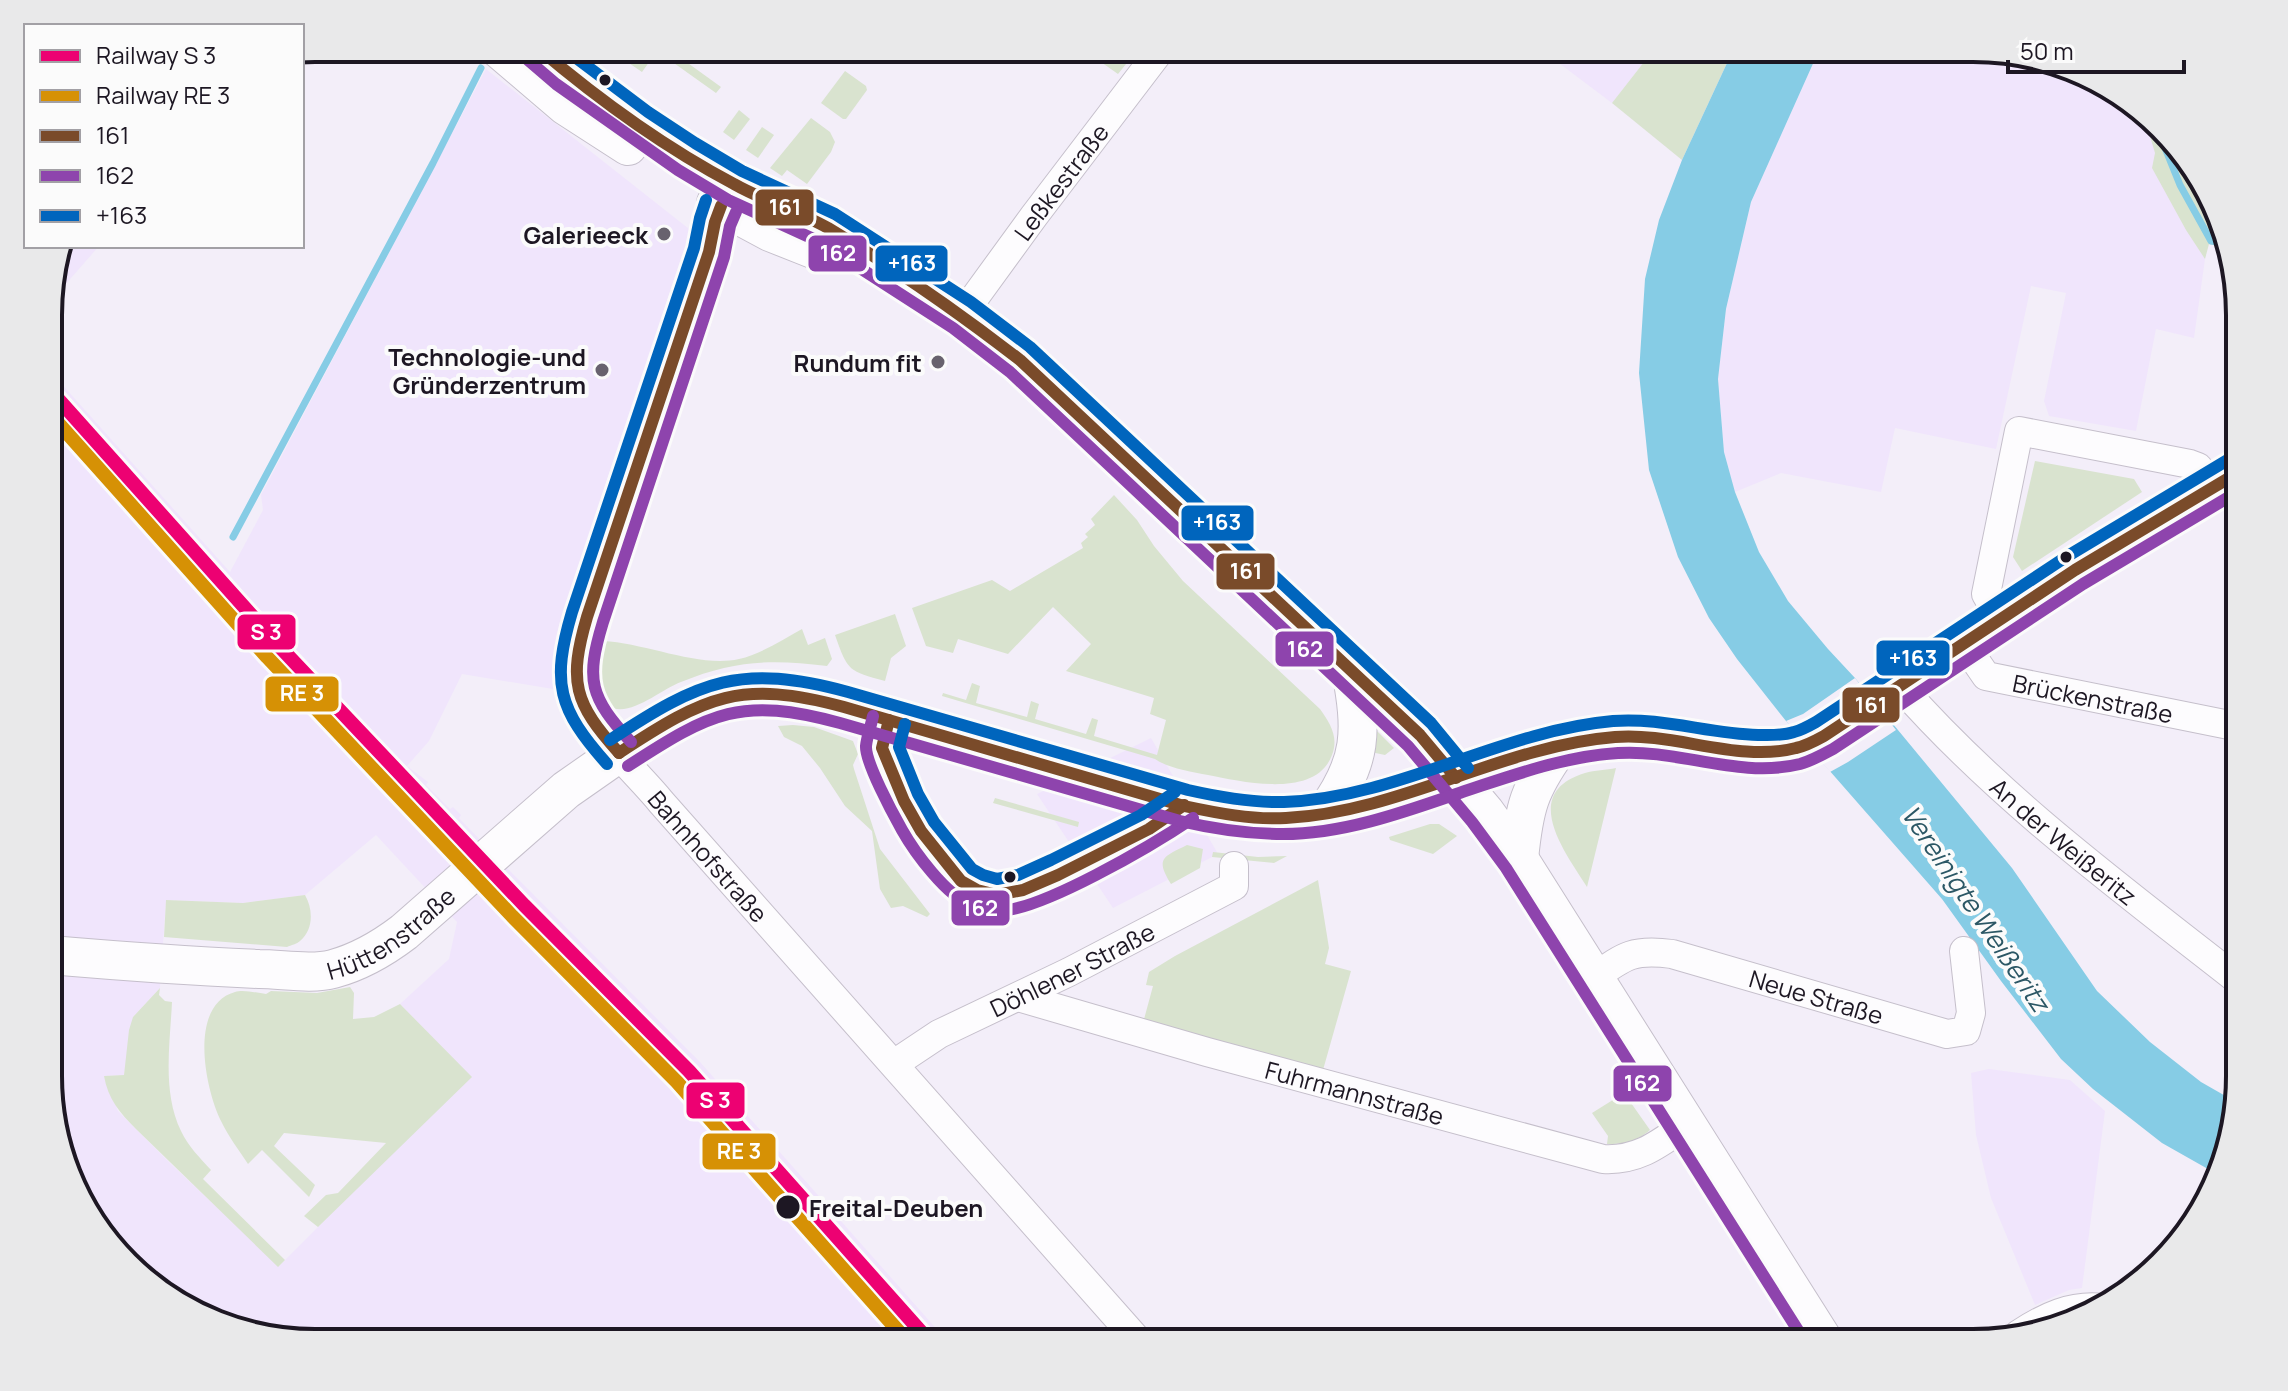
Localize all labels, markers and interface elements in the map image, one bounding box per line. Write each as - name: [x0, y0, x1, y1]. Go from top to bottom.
- legend: [24, 24, 304, 248]
- scale bar: [2008, 24, 2184, 74]
- text: 50 m: [2020, 34, 2074, 67]
- text: Railway S 3: [96, 38, 216, 71]
- unlabelled marker: [597, 72, 613, 88]
- text: Railway RE 3: [96, 78, 230, 111]
- street label: Leßkestraße: [1006, 116, 1116, 246]
- text: 161: [96, 118, 129, 151]
- text: 162: [96, 158, 134, 191]
- line badge: 161: [754, 188, 815, 227]
- text: 161: [769, 192, 801, 222]
- text: +163: [96, 198, 147, 231]
- place label: Galerieeck: [523, 218, 649, 251]
- marker: Galerieeck: [655, 225, 673, 243]
- line badge: 162: [807, 234, 868, 273]
- text: 162: [820, 238, 856, 268]
- line badge: +163: [874, 244, 949, 283]
- text: +163: [888, 248, 936, 278]
- place label: Technologie-und Gründerzentrum: [388, 340, 586, 401]
- place label: Rundum fit: [794, 346, 922, 379]
- marker: Rundum fit: [929, 353, 947, 371]
- marker: Technologie-und Gründerzentrum: [593, 361, 611, 379]
- line badge: +163: [1180, 504, 1255, 542]
- text: +163: [1193, 507, 1241, 537]
- unlabelled marker: [2058, 549, 2074, 565]
- line badge: 161: [1215, 552, 1276, 591]
- text: 161: [1230, 556, 1262, 586]
- line badge: S 3: [236, 613, 297, 651]
- text: S 3: [250, 617, 282, 647]
- line badge: 162: [1274, 630, 1335, 668]
- text: 162: [1287, 634, 1323, 664]
- line badge: +163: [1875, 639, 1951, 677]
- text: +163: [1889, 643, 1937, 673]
- street label: Brückenstraße: [2010, 665, 2176, 730]
- line badge: RE 3: [264, 675, 340, 713]
- text: RE 3: [280, 678, 324, 708]
- line badge: 161: [1841, 686, 1901, 724]
- text: 161: [1855, 690, 1887, 720]
- street label: An der Weißeritz: [1984, 770, 2144, 912]
- street label: Bahnhofstraße: [641, 783, 776, 929]
- water label: Vereinigte Weißeritz: [1894, 798, 2060, 1021]
- unlabelled marker: [1002, 869, 1018, 885]
- street label: Hüttenstraße: [323, 879, 462, 987]
- line badge: 162: [950, 889, 1011, 927]
- text: 162: [962, 893, 998, 923]
- street label: Döhlener Straße: [984, 914, 1160, 1024]
- street label: Neue Straße: [1746, 961, 1887, 1031]
- street label: Fuhrmannstraße: [1262, 1052, 1448, 1132]
- line badge: 162: [1612, 1064, 1673, 1103]
- text: 162: [1624, 1068, 1660, 1098]
- line badge: S 3: [685, 1081, 746, 1120]
- text: S 3: [699, 1085, 731, 1115]
- line badge: RE 3: [701, 1132, 777, 1171]
- text: RE 3: [717, 1136, 761, 1166]
- place label: Freital-Deuben: [809, 1191, 983, 1224]
- marker: Freital-Deuben: [774, 1193, 802, 1221]

